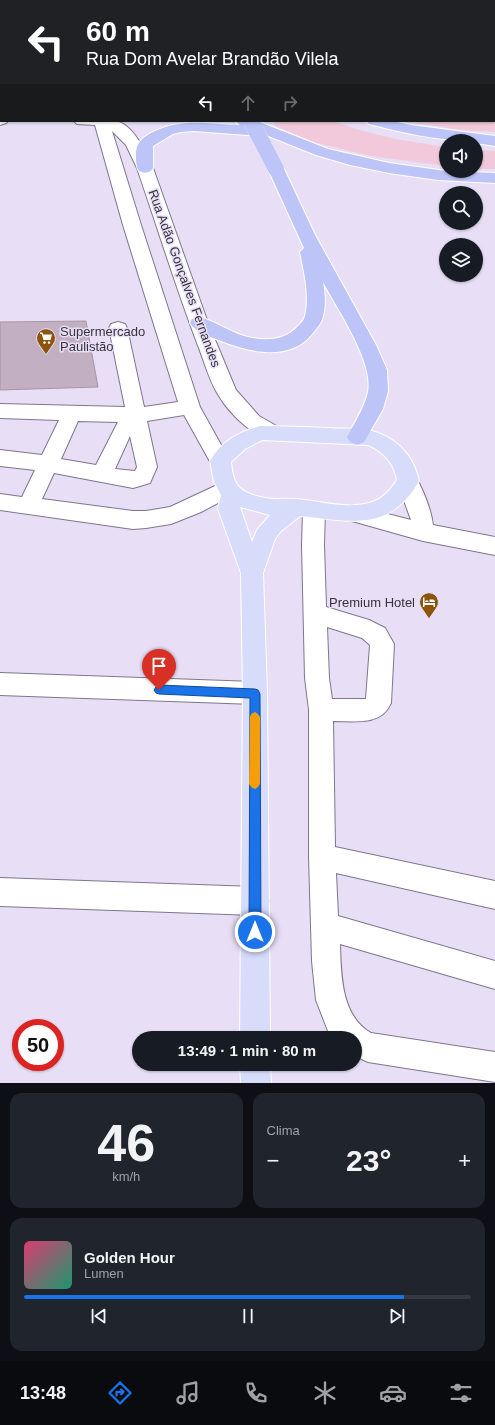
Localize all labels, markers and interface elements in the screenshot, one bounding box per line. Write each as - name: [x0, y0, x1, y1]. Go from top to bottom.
- icon: left: [20, 16, 72, 68]
- text: 60 m: [86, 16, 150, 47]
- text: Rua Dom Avelar Brandão Vilela: [86, 49, 338, 69]
- icon: left: [195, 92, 217, 114]
- icon: ahead: [237, 92, 259, 114]
- icon: right: [279, 92, 301, 114]
- map controls: [439, 134, 483, 282]
- button: sound: [439, 134, 483, 178]
- button: search: [439, 186, 483, 230]
- street label: Rua Adão Gonçalves Fernandes: [145, 187, 224, 369]
- button: layers: [439, 238, 483, 282]
- place label: Supermercado Paulistão: [60, 324, 145, 354]
- supermarket icon: Supermercado Paulistão: [35, 327, 57, 355]
- hotel icon: Premium Hotel: [418, 591, 440, 619]
- place label: Premium Hotel: [329, 595, 415, 610]
- pin: [142, 649, 176, 690]
- icon: arrive: [148, 655, 170, 677]
- position arrow: [234, 911, 276, 953]
- speed limit sign: 50: [12, 1019, 64, 1071]
- text: 13:49 · 1 min · 80 m: [178, 1042, 316, 1059]
- text: 46: [97, 1114, 155, 1172]
- text: Clima: [267, 1123, 300, 1138]
- text: 23°: [346, 1144, 391, 1177]
- text: −: [267, 1148, 279, 1173]
- text: +: [458, 1148, 471, 1173]
- text: km/h: [112, 1169, 140, 1184]
- text: Golden Hour: [84, 1249, 175, 1266]
- text: Lumen: [84, 1266, 124, 1281]
- icon: previous: [88, 1305, 110, 1327]
- icon: pause: [237, 1305, 259, 1327]
- icon: next: [386, 1305, 408, 1327]
- icon: directions: [106, 1379, 134, 1407]
- icon: music: [174, 1379, 202, 1407]
- icon: phone: [242, 1379, 270, 1407]
- icon: climate: [311, 1379, 339, 1407]
- icon: car: [379, 1379, 407, 1407]
- icon: filters: [447, 1379, 475, 1407]
- text: 13:48: [20, 1383, 66, 1403]

